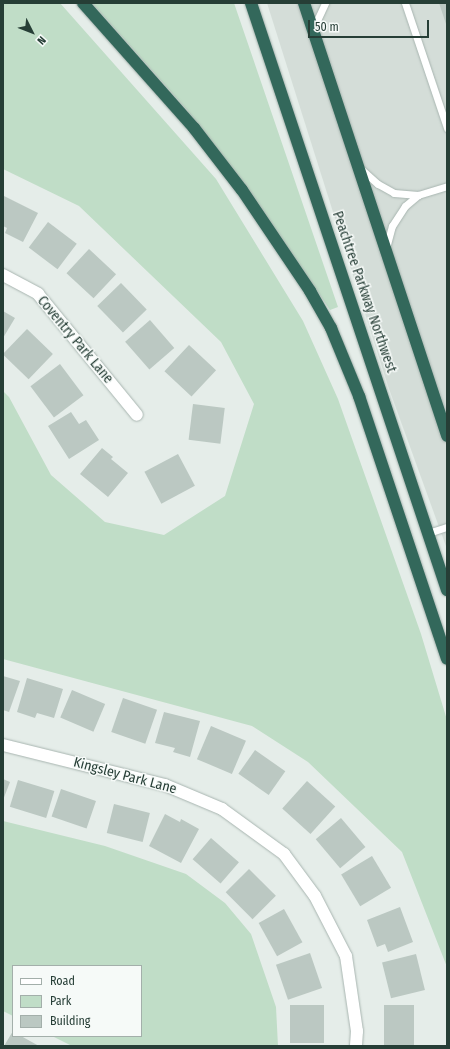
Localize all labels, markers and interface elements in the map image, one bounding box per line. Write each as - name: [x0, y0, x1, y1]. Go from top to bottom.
- north arrow: [12, 12, 52, 52]
- scale bar: [310, 12, 431, 38]
- text: 50 m: [315, 20, 339, 34]
- text: N: [34, 34, 48, 47]
- street label: Peachtree Parkway Northwest: [328, 209, 400, 375]
- street label: Coventry Park Lane: [34, 293, 116, 387]
- street label: Kingsley Park Lane: [72, 754, 178, 798]
- legend: [12, 965, 142, 1037]
- text: Road: [50, 974, 75, 988]
- text: Park: [50, 994, 71, 1008]
- text: Building: [50, 1014, 90, 1028]

